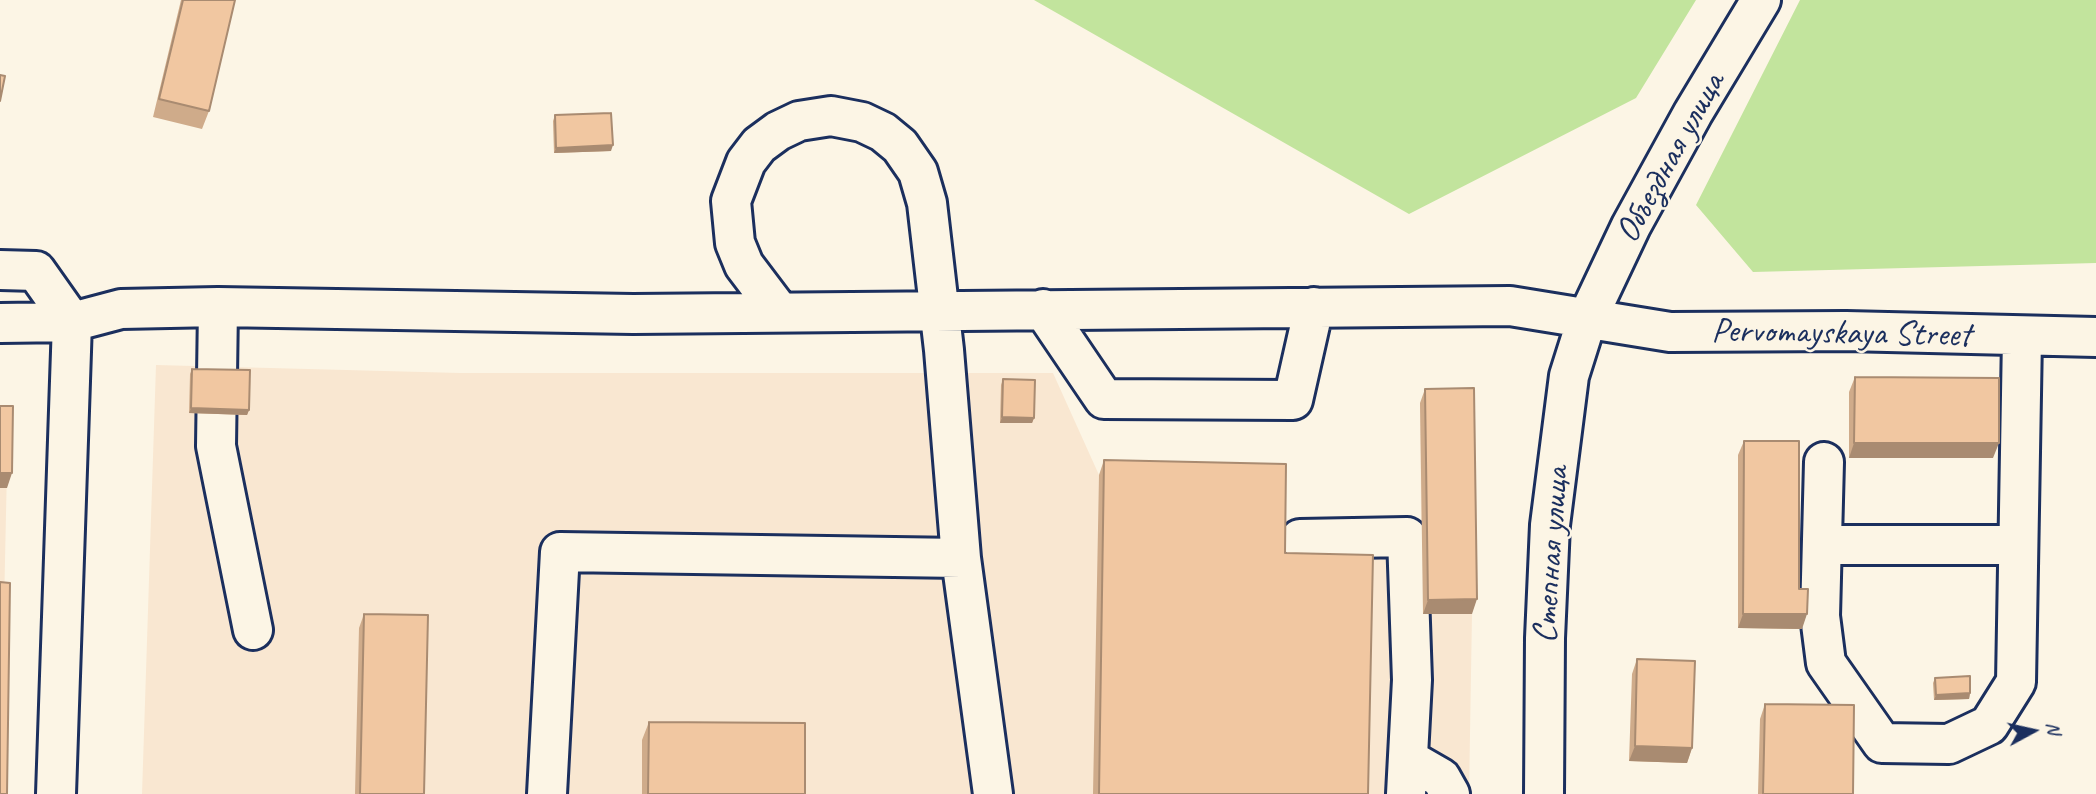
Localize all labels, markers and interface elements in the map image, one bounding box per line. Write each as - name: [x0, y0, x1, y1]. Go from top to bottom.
- street label: Объездная улица: [1607, 66, 1735, 250]
- street label: Pervomayskaya Street: [1711, 311, 1971, 357]
- street label: Степная улица: [1525, 465, 1579, 645]
- north arrow: [1998, 696, 2068, 766]
- text: N: [2041, 721, 2066, 736]

